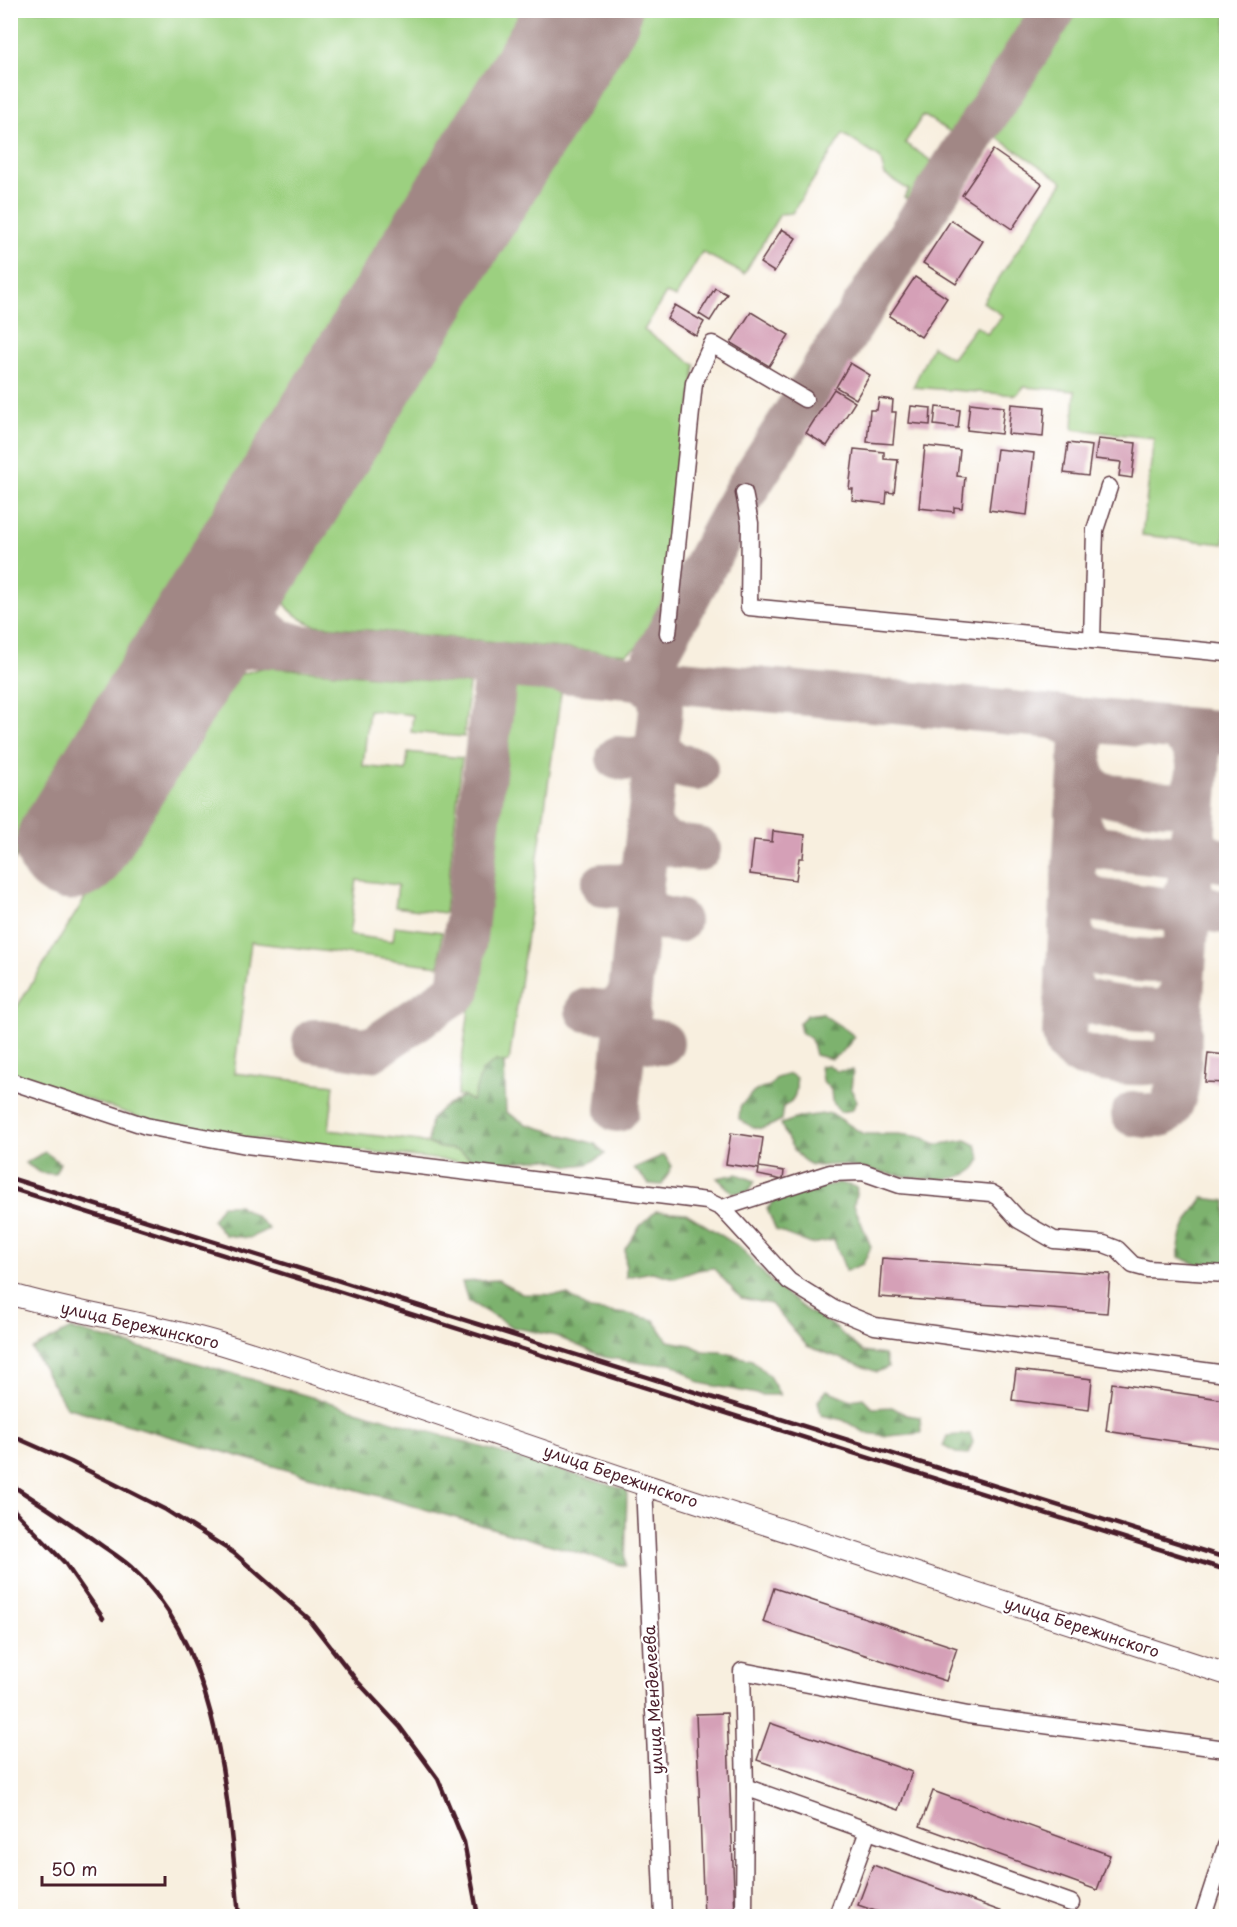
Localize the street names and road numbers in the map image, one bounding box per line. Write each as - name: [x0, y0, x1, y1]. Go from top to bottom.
- street label: улица Бережинского: [59, 1294, 222, 1354]
- street label: улица Бережинского: [541, 1437, 702, 1513]
- street label: улица Бережинского: [1002, 1590, 1163, 1662]
- street label: улица Менделеева: [636, 1625, 668, 1775]

